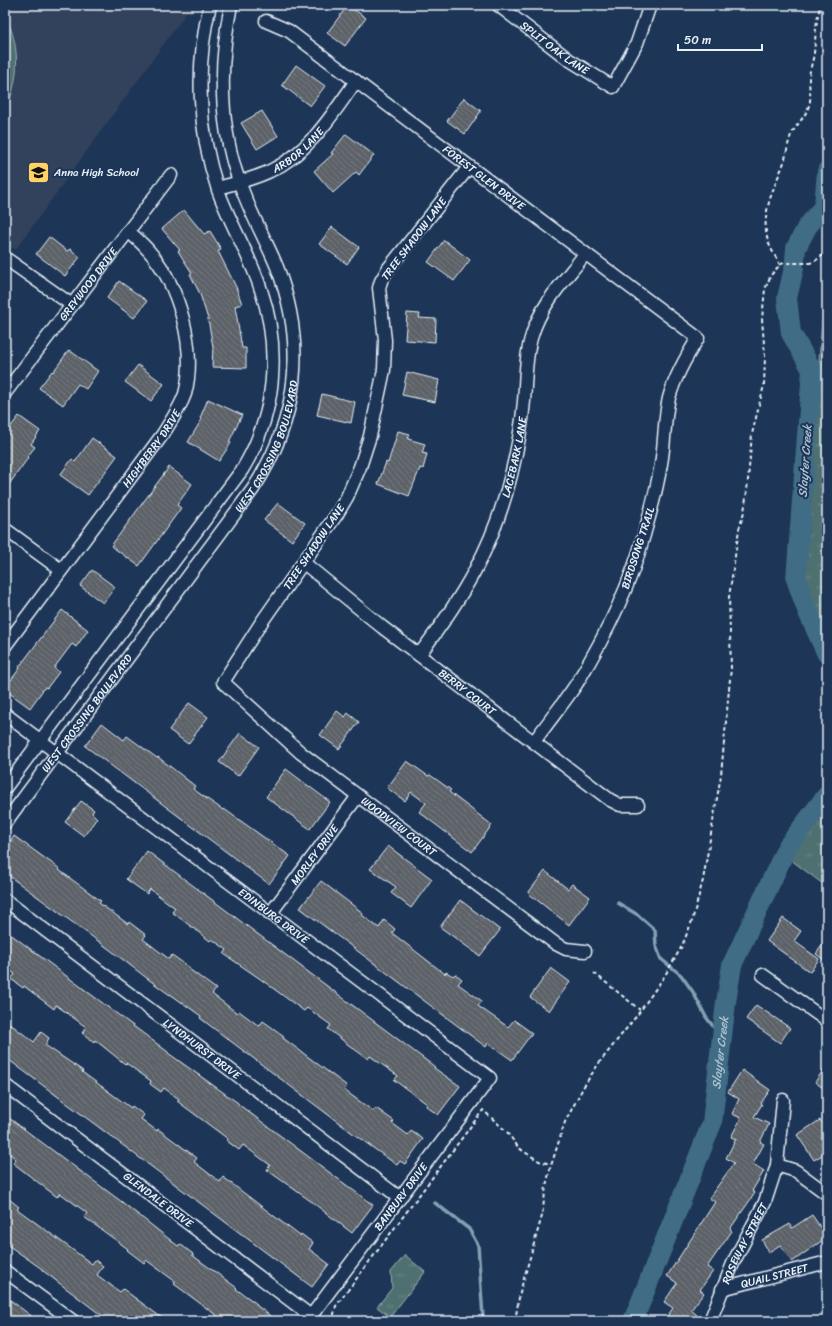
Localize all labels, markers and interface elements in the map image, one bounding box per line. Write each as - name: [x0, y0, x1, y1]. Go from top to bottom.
- street label: SPLIT OAK LANE: [516, 16, 594, 80]
- scale bar: [678, 26, 762, 52]
- text: 50 m: [684, 29, 711, 51]
- street label: ARBOR LANE: [268, 122, 329, 178]
- street label: FOREST GLEN DRIVE: [439, 140, 530, 215]
- school or university icon: Anna High School: [25, 159, 51, 185]
- place label: Anna High School: [53, 163, 140, 182]
- street label: TREE SHADOW LANE: [376, 193, 452, 285]
- street label: GREYWOOD DRIVE: [54, 242, 123, 325]
- street label: WEST CROSSING BOULEVARD: [229, 379, 303, 516]
- street label: HIGHBERRY DRIVE: [117, 405, 186, 491]
- street label: LACEBARK LANE: [496, 415, 532, 500]
- water label: Slayter Creek: [791, 423, 819, 498]
- street label: TREE SHADOW LANE: [278, 499, 350, 594]
- street label: BIRDSONG TRAIL: [616, 504, 661, 592]
- street label: WEST CROSSING BOULEVARD: [36, 649, 137, 776]
- street label: BERRY COURT: [434, 663, 501, 721]
- street label: WOODVIEW COURT: [357, 792, 441, 862]
- street label: MORLEY DRIVE: [285, 820, 344, 889]
- street label: EDINBURG DRIVE: [234, 883, 314, 949]
- street label: LYNDHURST DRIVE: [159, 1013, 246, 1085]
- water label: Slayter Creek: [705, 1014, 735, 1090]
- street label: BANBURY DRIVE: [369, 1158, 434, 1235]
- street label: GLENDALE DRIVE: [119, 1167, 198, 1233]
- street label: ROSEWAY STREET: [716, 1198, 773, 1287]
- street label: QUAIL STREET: [739, 1258, 810, 1293]

